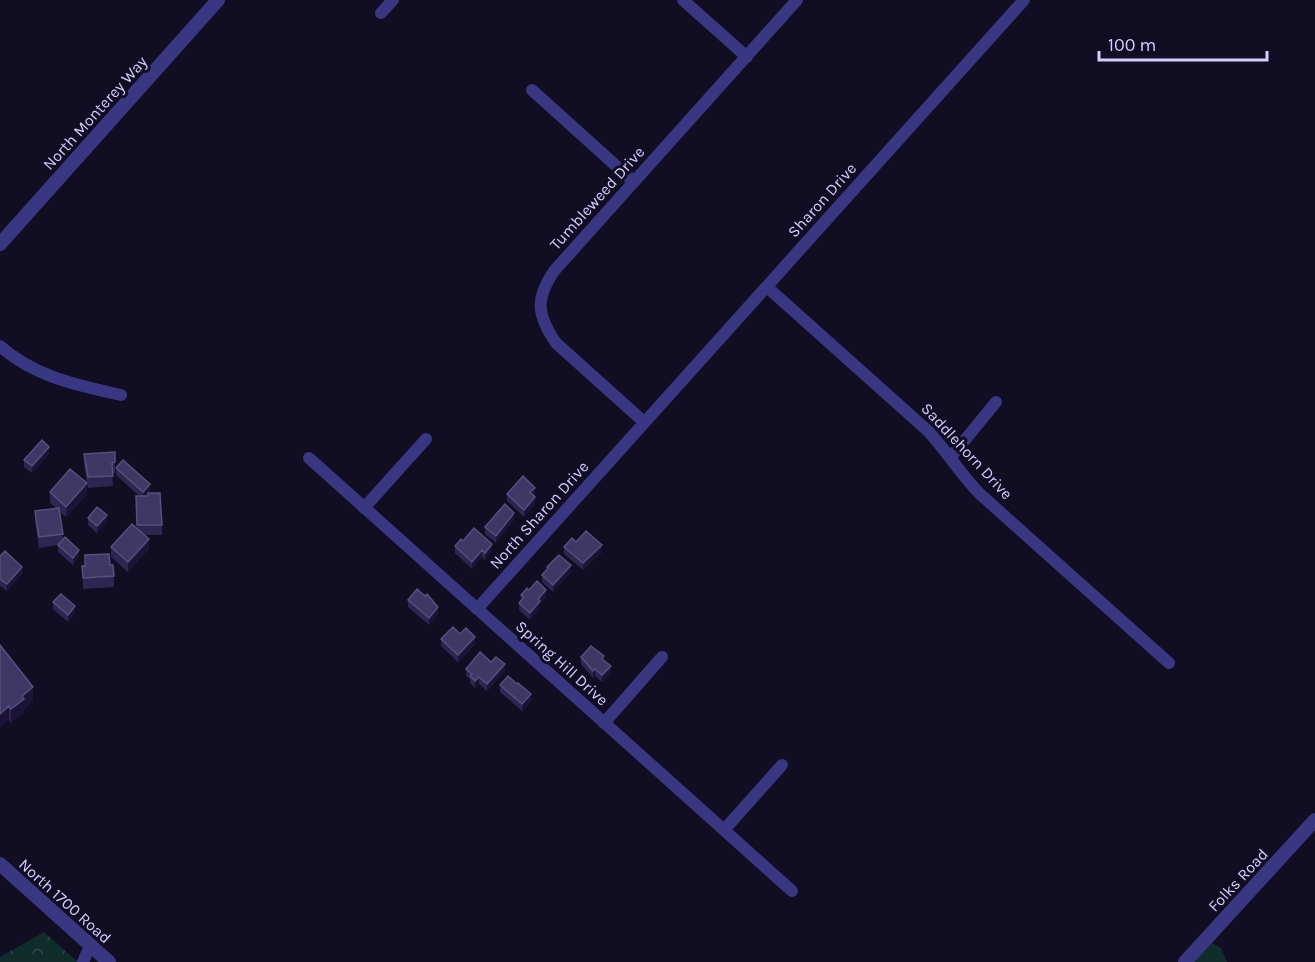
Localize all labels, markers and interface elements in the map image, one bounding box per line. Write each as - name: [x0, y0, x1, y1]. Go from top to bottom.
- scale bar: [1099, 24, 1267, 62]
- text: 100 m: [1108, 34, 1156, 56]
- street label: North Monterey Way: [39, 52, 151, 174]
- street label: Tumbleweed Drive: [546, 142, 648, 254]
- street label: Sharon Drive: [784, 159, 860, 241]
- street label: Saddlehorn Drive: [917, 399, 1017, 503]
- street label: North Sharon Drive: [486, 457, 592, 573]
- street label: Spring Hill Drive: [512, 617, 612, 709]
- street label: Folks Road: [1204, 845, 1272, 915]
- street label: North 1700 Road: [15, 855, 115, 947]

